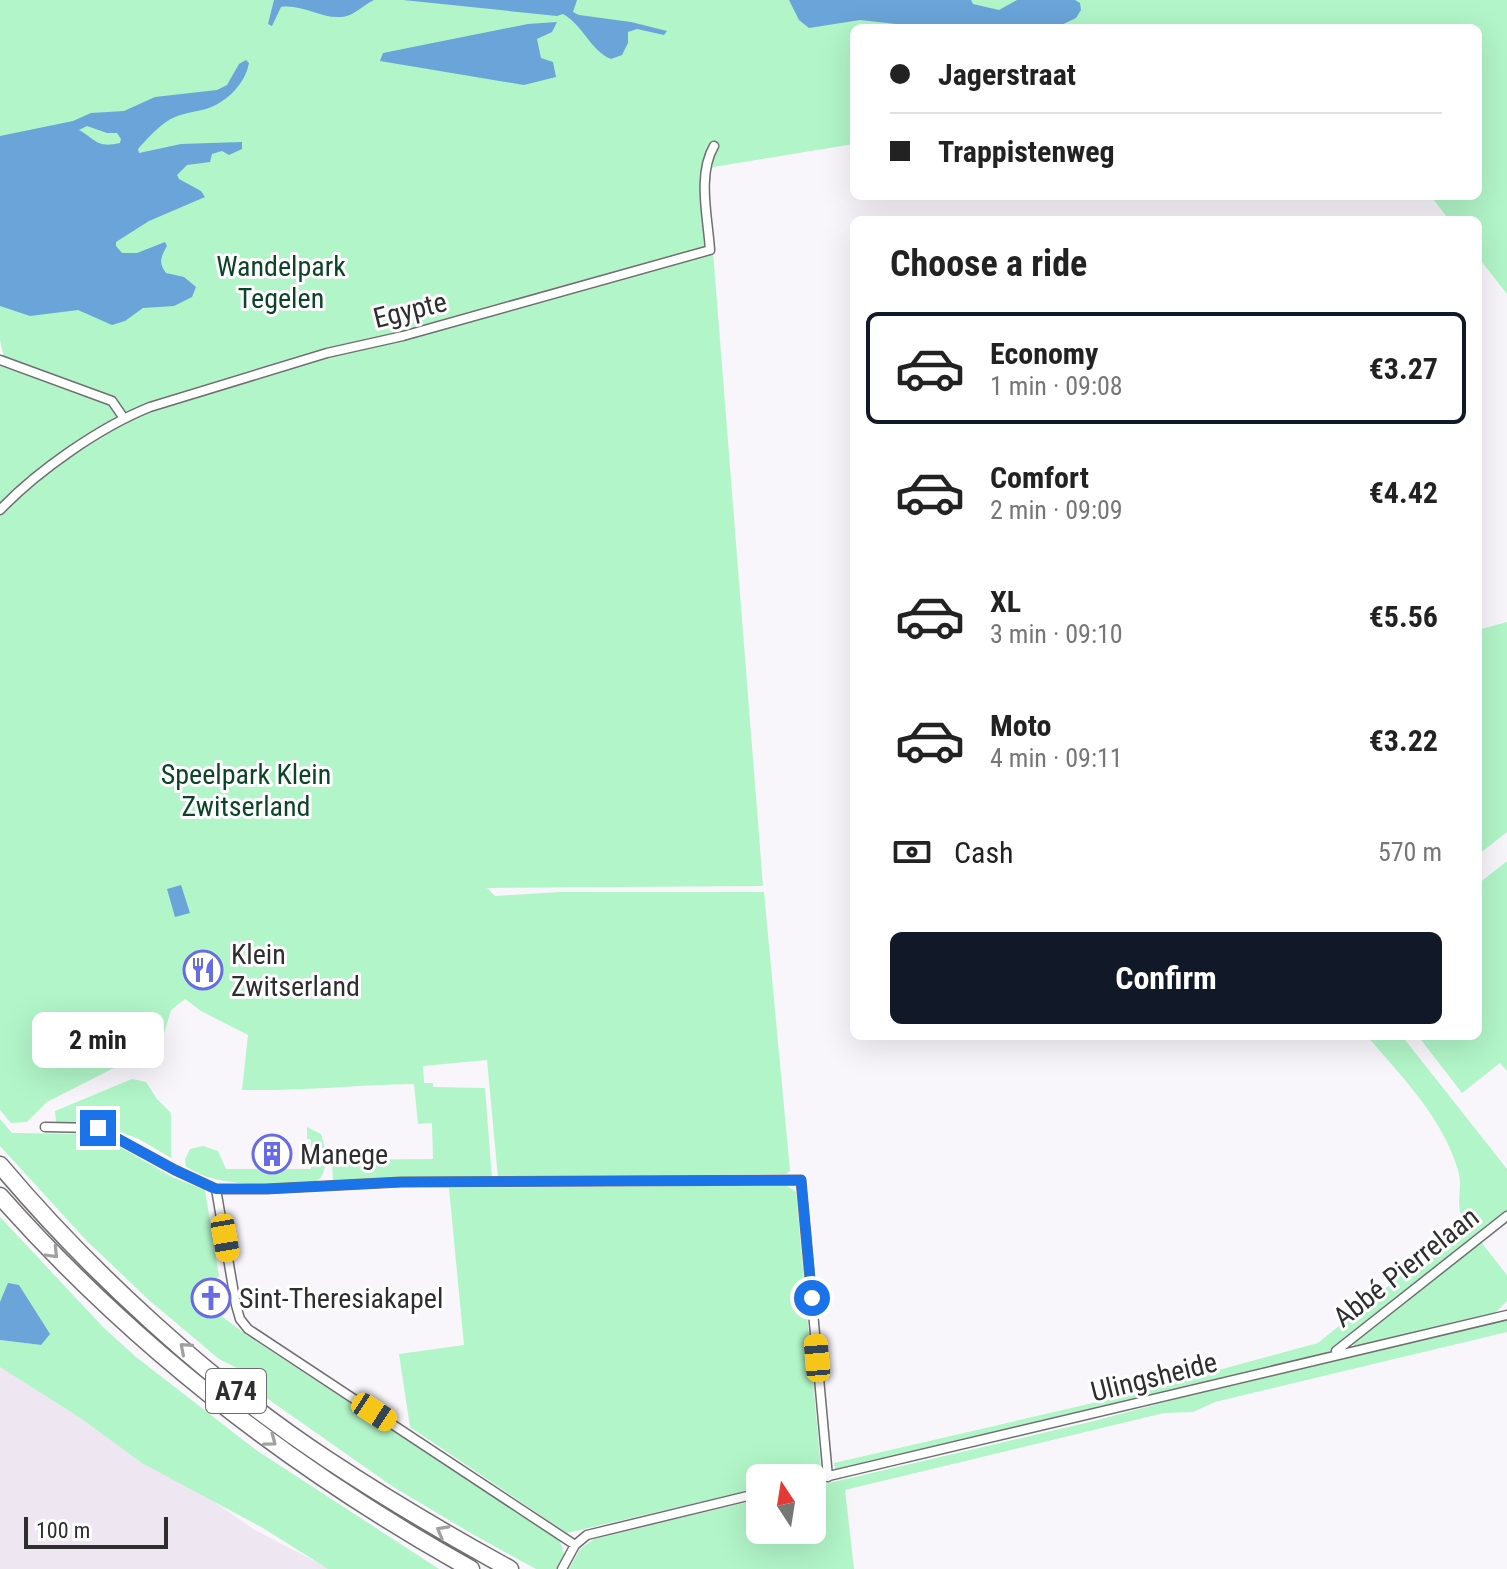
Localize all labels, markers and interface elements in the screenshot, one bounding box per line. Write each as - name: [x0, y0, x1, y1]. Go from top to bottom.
- text: Jagerstraat: [938, 57, 1076, 92]
- text: Trappistenweg: [938, 134, 1115, 169]
- text: Choose a ride: [890, 243, 1087, 285]
- park label: Wandelpark Tegelen: [216, 250, 346, 315]
- street label: Egypte: [370, 285, 450, 335]
- icon: car: [894, 332, 966, 404]
- text: Economy: [990, 336, 1098, 371]
- text: €3.27: [1369, 351, 1438, 386]
- text: 1 min · 09:08: [990, 371, 1123, 401]
- icon: car: [894, 456, 966, 528]
- text: Comfort: [990, 460, 1089, 495]
- text: €4.42: [1369, 475, 1438, 510]
- text: 2 min · 09:09: [990, 495, 1123, 525]
- icon: car: [894, 580, 966, 652]
- text: XL: [990, 584, 1021, 619]
- text: €5.56: [1369, 599, 1438, 634]
- text: 3 min · 09:10: [990, 619, 1123, 649]
- icon: car: [894, 704, 966, 776]
- text: Moto: [990, 708, 1051, 743]
- text: €3.22: [1369, 723, 1438, 758]
- text: 4 min · 09:11: [990, 743, 1123, 773]
- park label: Speelpark Klein Zwitserland: [161, 758, 331, 823]
- icon: cash: [890, 830, 934, 874]
- text: Cash: [954, 835, 1014, 870]
- text: 570 m: [1378, 837, 1442, 867]
- button: Confirm: [890, 932, 1442, 1024]
- place label: Klein Zwitserland: [231, 938, 360, 1003]
- restaurant icon: Klein Zwitserland: [182, 949, 224, 991]
- callout: 2 min: [32, 1012, 164, 1068]
- text: 2 min: [69, 1025, 127, 1055]
- route end: [80, 1110, 116, 1146]
- building icon: Manege: [251, 1133, 293, 1175]
- place label: Manege: [300, 1138, 388, 1171]
- street label: Abbé Pierrelaan: [1327, 1200, 1485, 1334]
- car: [209, 1212, 241, 1264]
- one-way arrow: [44, 1244, 59, 1258]
- church icon: Sint-Theresiakapel: [190, 1277, 232, 1319]
- route start: [794, 1280, 830, 1316]
- place label: Sint-Theresiakapel: [239, 1282, 443, 1315]
- car: [803, 1333, 831, 1383]
- one-way arrow: [179, 1343, 194, 1358]
- street label: Ulingsheide: [1088, 1345, 1220, 1409]
- road number: A74: [206, 1369, 266, 1413]
- car: [347, 1389, 401, 1435]
- one-way arrow: [262, 1432, 277, 1446]
- north arrow: [746, 1464, 826, 1544]
- map controls: [746, 1464, 826, 1544]
- scale bar: [24, 1513, 168, 1549]
- text: 100 m: [36, 1518, 90, 1543]
- one-way arrow: [436, 1525, 450, 1541]

